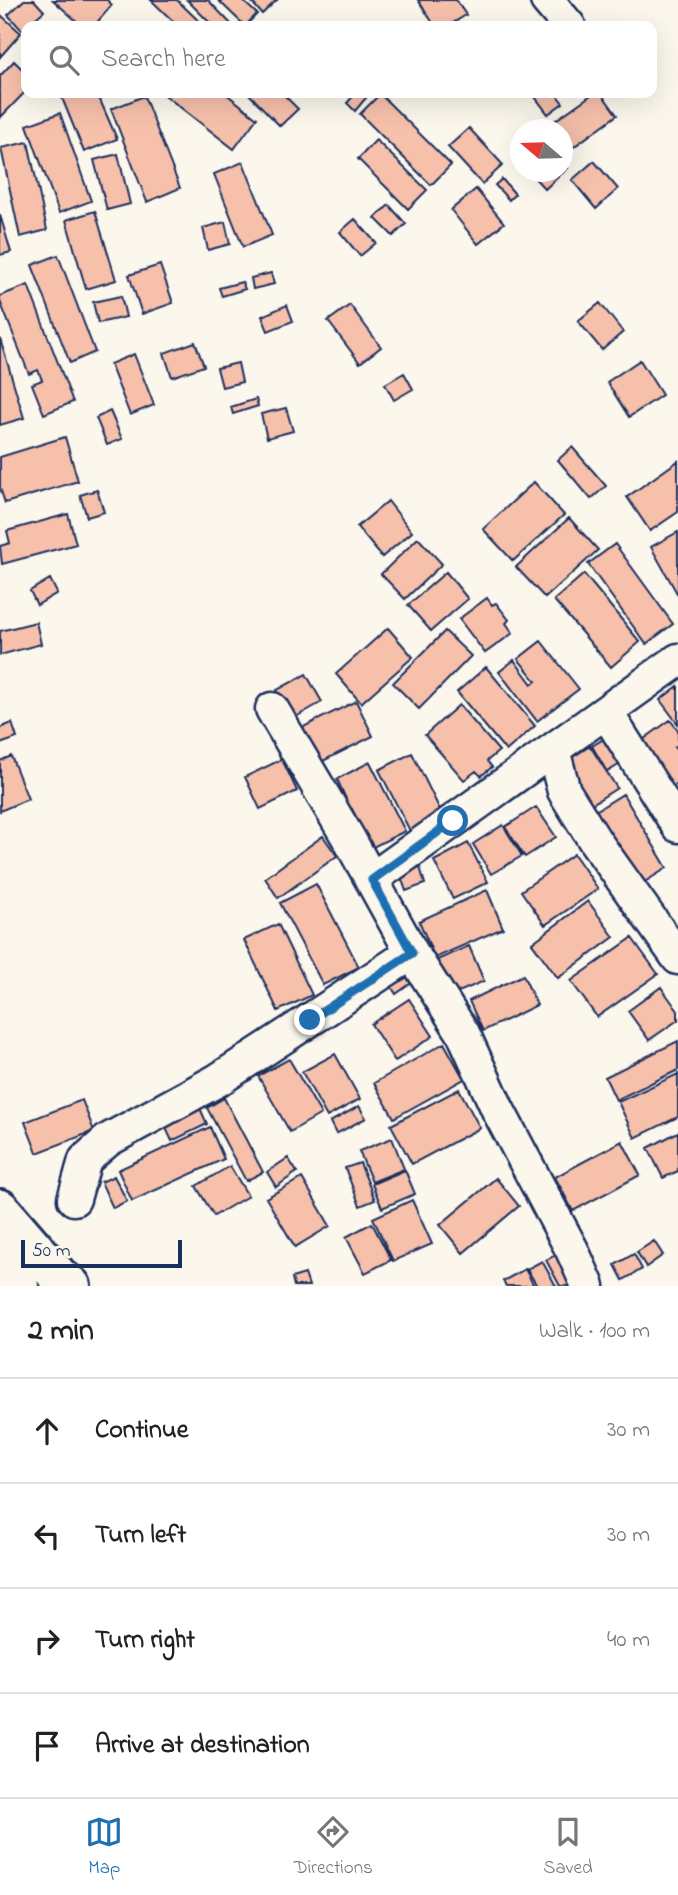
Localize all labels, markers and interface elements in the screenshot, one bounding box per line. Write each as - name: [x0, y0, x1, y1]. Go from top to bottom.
- search box: [21, 21, 657, 98]
- icon: search: [45, 41, 83, 79]
- text: Search here: [101, 41, 226, 79]
- north arrow: [510, 119, 573, 182]
- route start: [437, 805, 468, 836]
- route end: [294, 1004, 325, 1035]
- scale bar: [21, 1237, 182, 1269]
- text: 50 m: [32, 1238, 71, 1265]
- text: 2 min: [28, 1310, 94, 1354]
- text: Walk · 100 m: [539, 1315, 650, 1348]
- icon: ahead: [28, 1412, 66, 1450]
- text: Continue: [95, 1412, 188, 1450]
- text: 30 m: [607, 1414, 650, 1447]
- icon: left: [28, 1517, 66, 1555]
- text: Turn left: [95, 1517, 186, 1555]
- text: 30 m: [607, 1519, 650, 1552]
- icon: right: [28, 1622, 66, 1660]
- text: Turn right: [95, 1622, 195, 1660]
- text: 40 m: [607, 1624, 650, 1657]
- icon: arrive: [28, 1727, 66, 1765]
- text: Arrive at destination: [95, 1727, 310, 1765]
- tab: Map: [85, 1813, 123, 1882]
- tab: Directions: [294, 1813, 373, 1882]
- tab: Saved: [543, 1813, 593, 1882]

